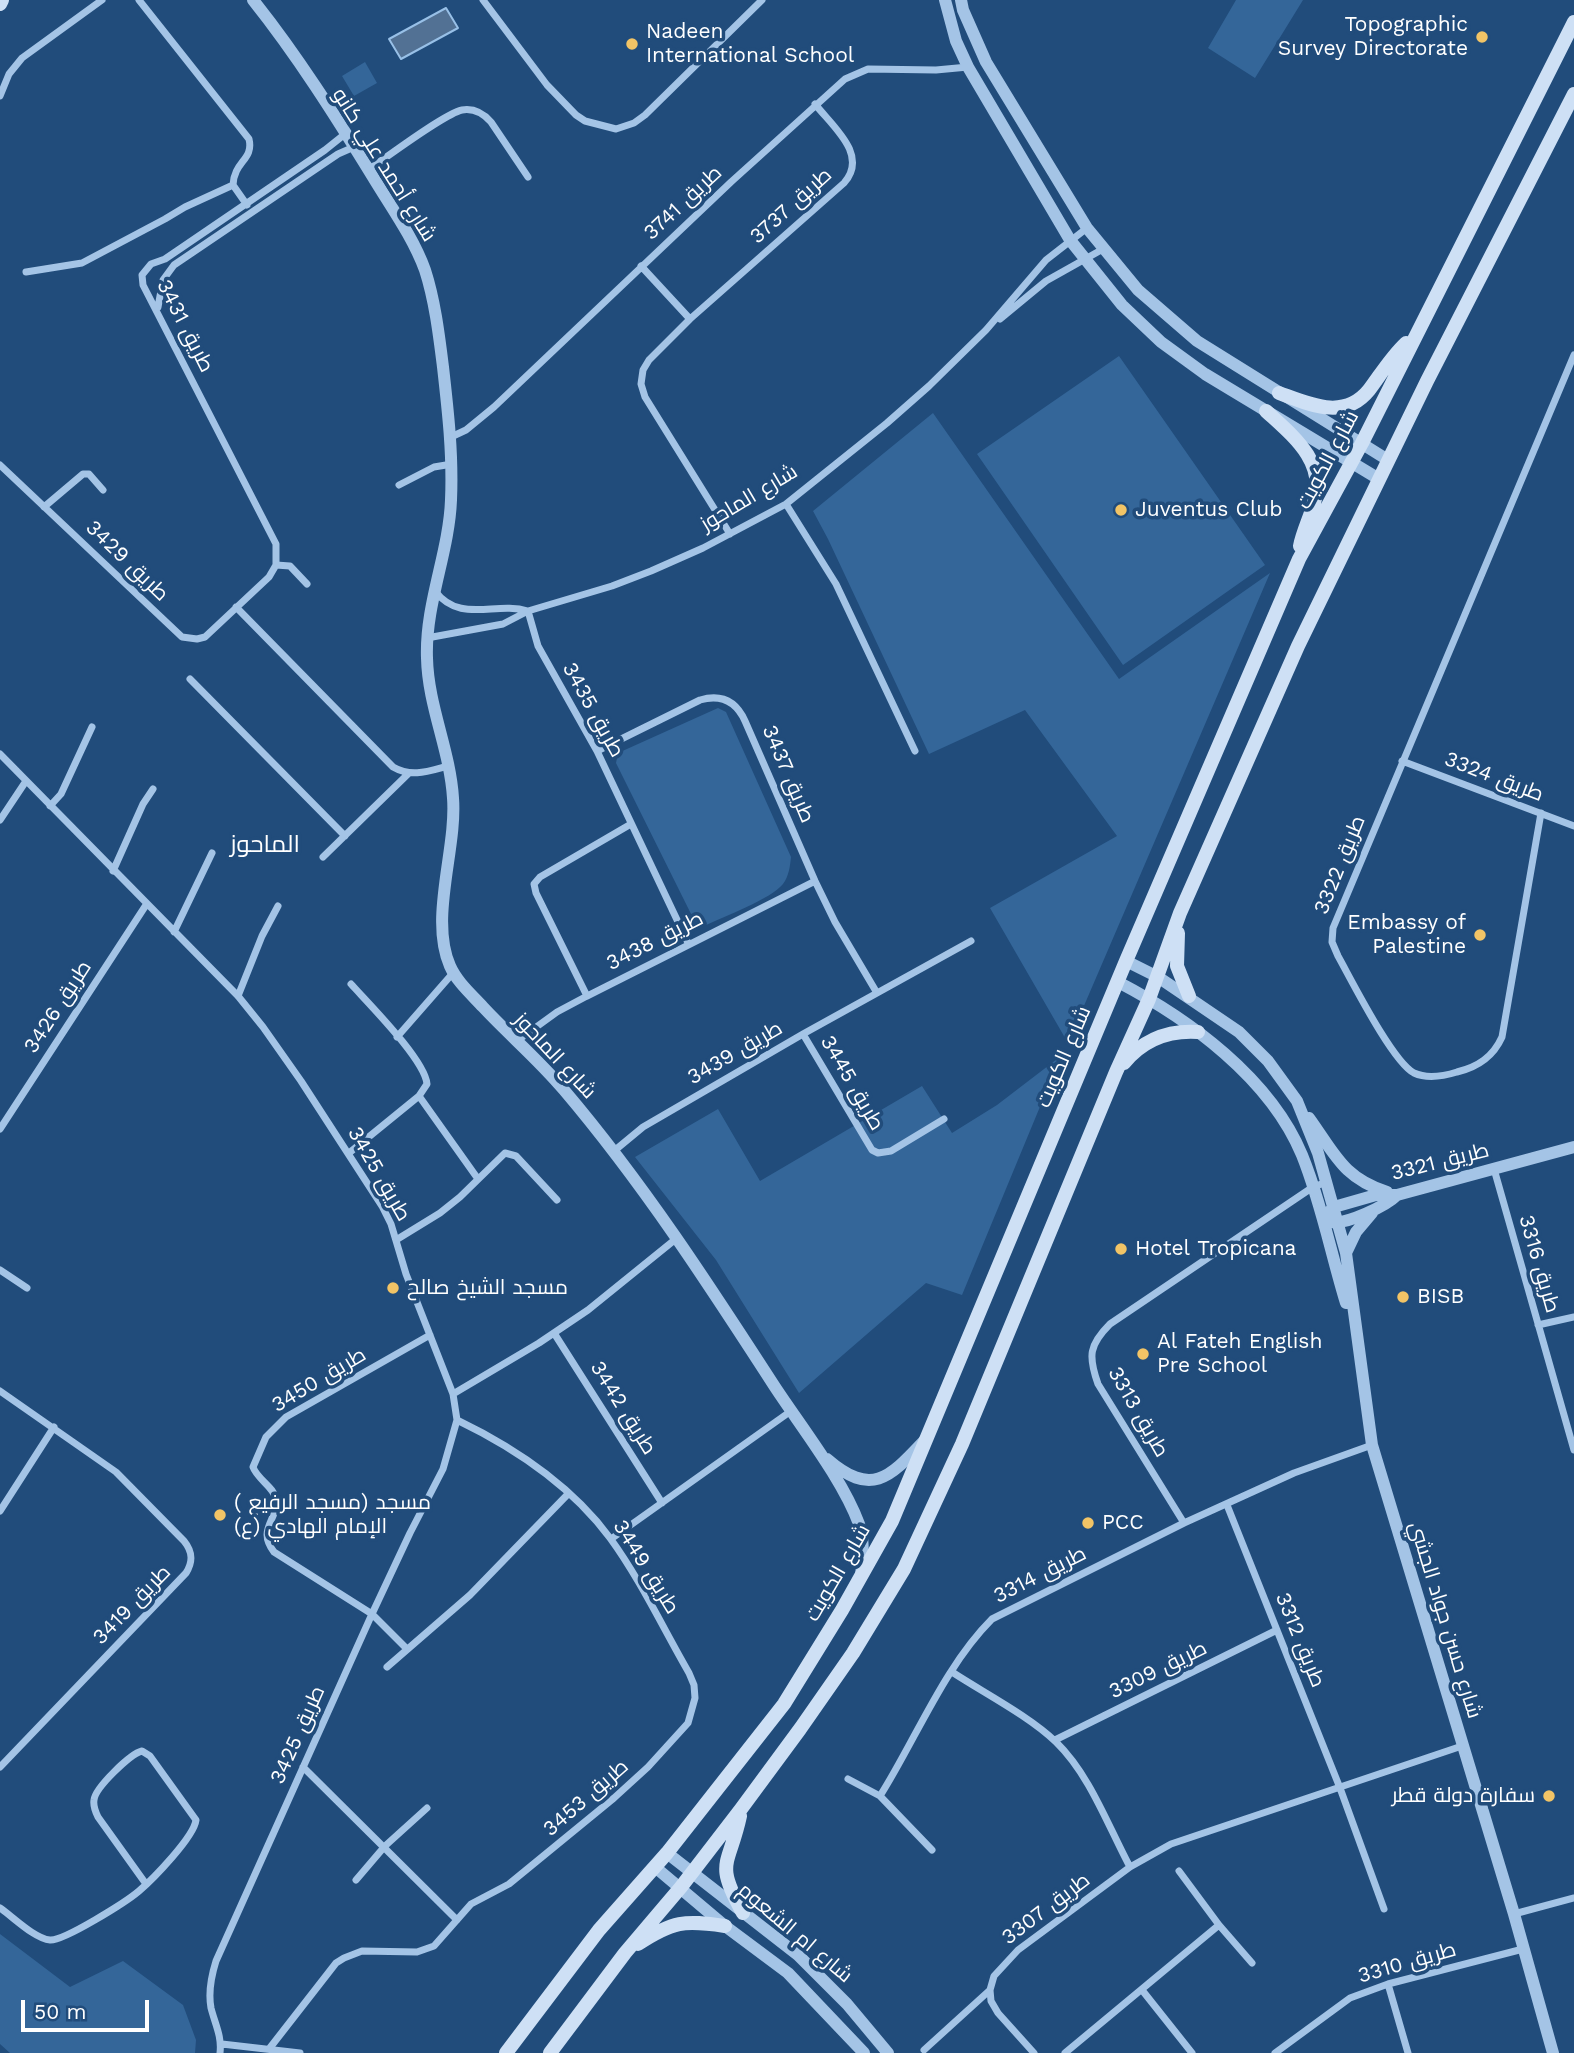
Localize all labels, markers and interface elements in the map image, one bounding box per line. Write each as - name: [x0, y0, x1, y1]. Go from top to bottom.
- place label: Topographic Survey Directorate: [1278, 12, 1468, 62]
- place label: Nadeen International School: [646, 19, 854, 69]
- marker: Topographic Survey Directorate: [1474, 29, 1490, 45]
- marker: Nadeen International School: [624, 36, 640, 52]
- street label: شارع أحمد علي كانو: [327, 83, 441, 247]
- street label: طريق 3741: [639, 161, 727, 245]
- street label: طريق 3737: [745, 163, 837, 249]
- street label: طريق 3431: [151, 275, 219, 377]
- street label: شارع الكويت: [1292, 406, 1364, 514]
- street label: شارع الماحوز: [696, 459, 802, 537]
- place label: Juventus Club: [1135, 497, 1282, 523]
- marker: Juventus Club: [1113, 502, 1129, 518]
- street label: طريق 3429: [80, 515, 174, 607]
- street label: طريق 3435: [557, 658, 629, 762]
- street label: طريق 3437: [756, 721, 820, 827]
- street label: طريق 3324: [1441, 747, 1547, 807]
- street label: طريق 3322: [1309, 812, 1371, 918]
- district label: الماحوز: [230, 831, 300, 859]
- street label: طريق 3438: [602, 906, 708, 976]
- place label: Embassy of Palestine: [1347, 910, 1466, 960]
- marker: Embassy of Palestine: [1472, 927, 1488, 943]
- street label: طريق 3426: [19, 956, 97, 1058]
- street label: شارع الكويت: [1031, 1002, 1097, 1112]
- street label: شارع الماحوز: [509, 1008, 601, 1104]
- street label: طريق 3439: [683, 1016, 787, 1090]
- street label: طريق 3445: [815, 1031, 889, 1135]
- street label: طريق 3425: [342, 1122, 416, 1226]
- street label: طريق 3321: [1388, 1138, 1492, 1186]
- street label: طريق 3316: [1513, 1212, 1565, 1316]
- place label: Hotel Tropicana: [1135, 1236, 1297, 1262]
- marker: Hotel Tropicana: [1113, 1241, 1129, 1257]
- place label: مسجد الشيخ صالح: [407, 1275, 568, 1301]
- marker: مسجد الشيخ صالح: [385, 1280, 401, 1296]
- place label: BISB: [1417, 1284, 1464, 1310]
- marker: BISB: [1395, 1289, 1411, 1305]
- place label: Al Fateh English Pre School: [1157, 1329, 1322, 1379]
- street label: طريق 3450: [267, 1342, 371, 1418]
- marker: Al Fateh English Pre School: [1135, 1346, 1151, 1362]
- street label: طريق 3442: [584, 1357, 662, 1459]
- street label: طريق 3313: [1102, 1362, 1174, 1462]
- place label: ( مسجد الرفيع) مسجد الإمام الهادي (ع): [234, 1490, 431, 1540]
- marker: ( مسجد الرفيع) مسجد الإمام الهادي (ع): [212, 1507, 228, 1523]
- place label: PCC: [1102, 1510, 1144, 1536]
- street label: طريق 3449: [607, 1515, 685, 1619]
- marker: PCC: [1080, 1515, 1096, 1531]
- street label: شارع حسن جواد الجشي: [1403, 1519, 1487, 1721]
- street label: شارع الكويت: [800, 1520, 876, 1626]
- street label: طريق 3314: [989, 1541, 1091, 1609]
- street label: طريق 3419: [88, 1560, 176, 1650]
- street label: طريق 3312: [1270, 1589, 1330, 1691]
- street label: طريق 3309: [1105, 1636, 1211, 1704]
- street label: طريق 3425: [265, 1682, 331, 1788]
- street label: طريق 3453: [538, 1754, 634, 1842]
- place label: سفارة دولة قطر: [1392, 1783, 1535, 1809]
- marker: سفارة دولة قطر: [1541, 1788, 1557, 1804]
- street label: طريق 3307: [997, 1868, 1095, 1950]
- street label: شارع ام الشعوم: [733, 1878, 857, 1988]
- street label: طريق 3310: [1355, 1937, 1459, 1989]
- scale bar: [24, 1986, 152, 2030]
- text: 50 m: [34, 1999, 86, 2024]

